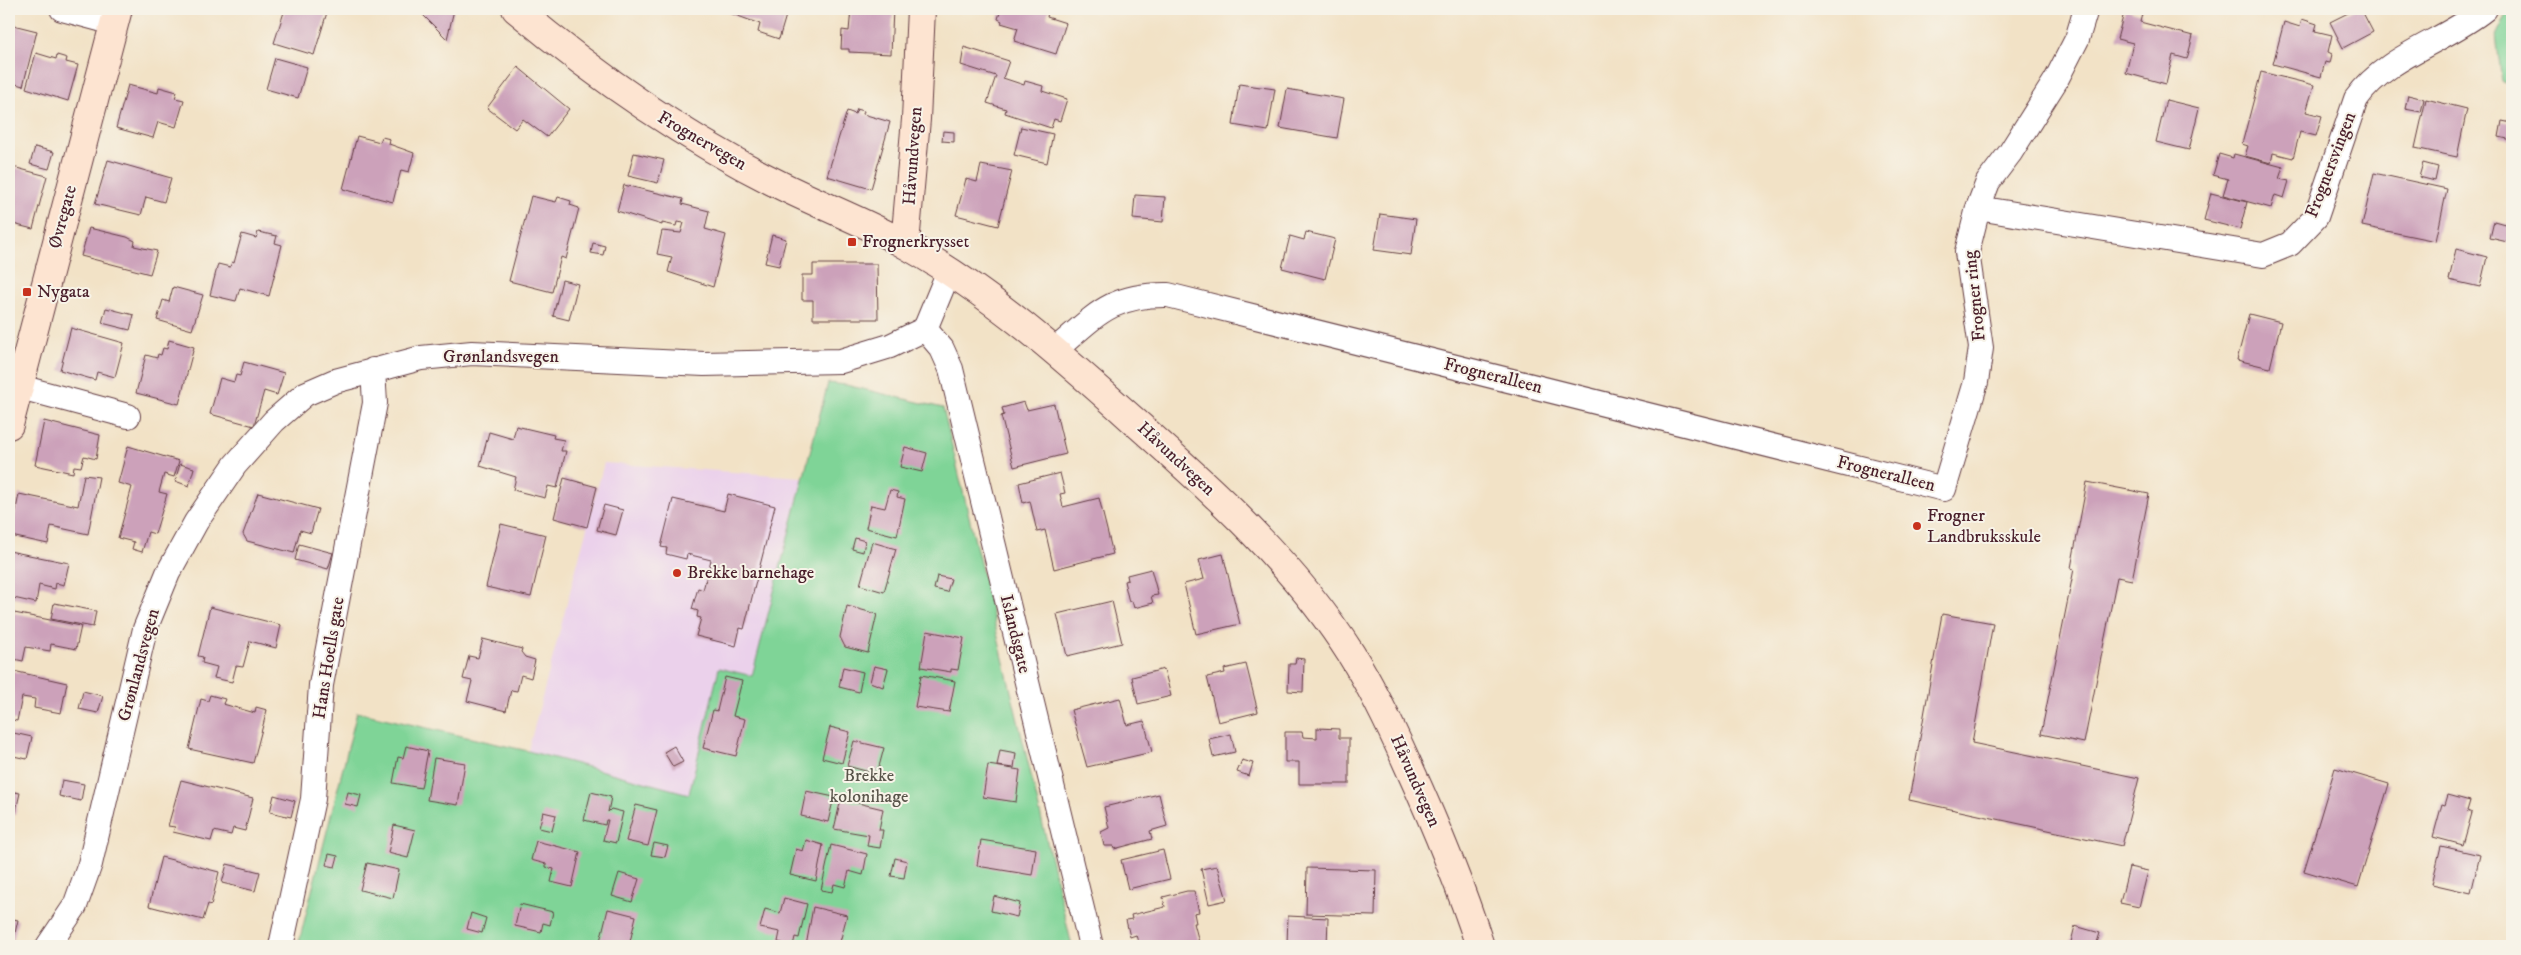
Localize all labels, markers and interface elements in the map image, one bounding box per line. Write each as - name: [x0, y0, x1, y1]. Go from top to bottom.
- street label: Håvundvegen: [899, 105, 927, 206]
- street label: Frognervegen: [654, 107, 751, 176]
- street label: Frognersvingen: [2301, 108, 2361, 221]
- street label: Øvregate: [44, 183, 82, 251]
- place label: Frognerkrysset: [862, 231, 969, 253]
- marker: Frognerkrysset: [846, 236, 858, 248]
- street label: Frogner ring: [1959, 249, 1991, 343]
- place label: Nygata: [37, 281, 90, 303]
- marker: Nygata: [21, 286, 33, 298]
- street label: Grønlandsvegen: [443, 346, 559, 368]
- street label: Frogneralleen: [1442, 353, 1545, 399]
- street label: Håvundvegen: [1132, 417, 1220, 501]
- street label: Frogneralleen: [1835, 451, 1938, 497]
- place label: Frogner Landbruksskule: [1927, 505, 2041, 548]
- marker: Frogner Landbruksskule: [1911, 520, 1923, 532]
- place label: Brekke barnehage: [687, 562, 814, 584]
- marker: Brekke barnehage: [671, 567, 683, 579]
- street label: Islandsgate: [995, 592, 1035, 676]
- street label: Hans Hoells gate: [308, 595, 350, 721]
- street label: Grønlandsvegen: [113, 606, 165, 724]
- street label: Håvundvegen: [1385, 732, 1445, 831]
- park label: Brekke kolonihage: [830, 765, 908, 808]

